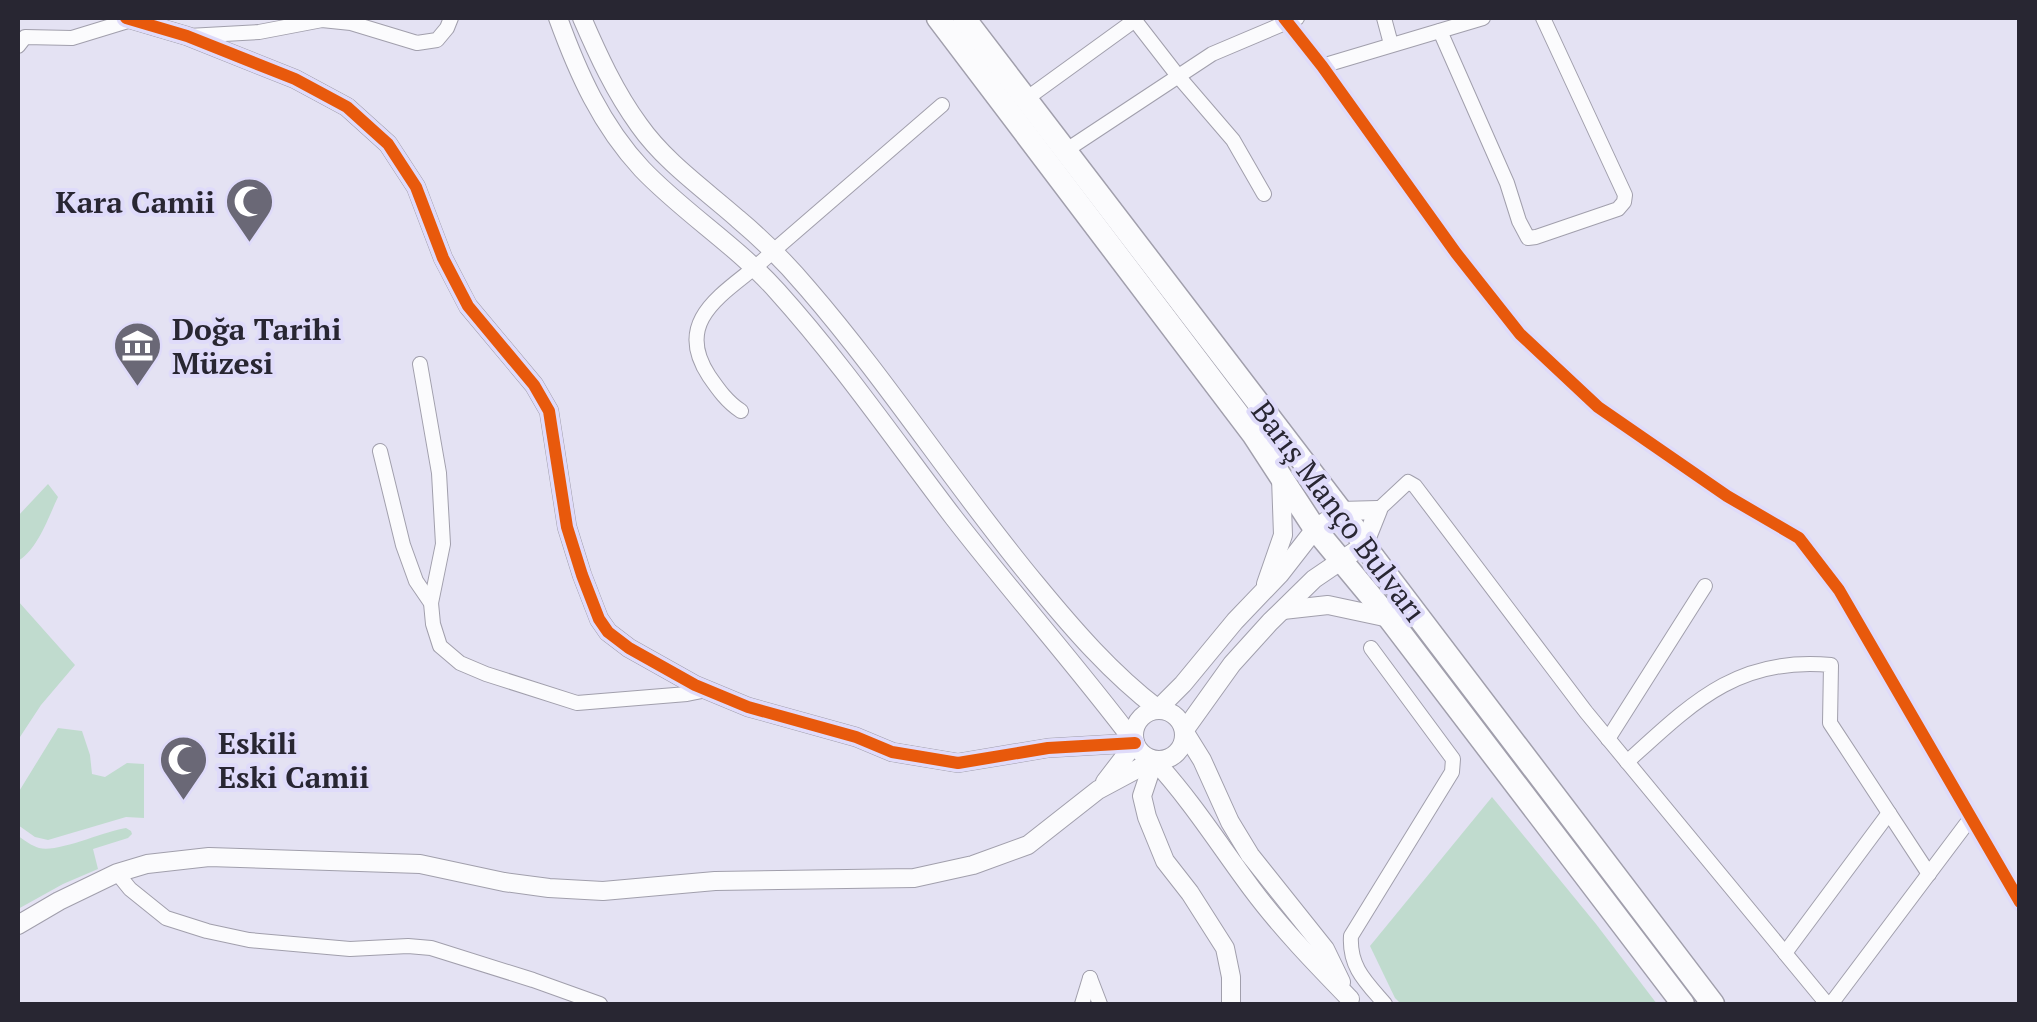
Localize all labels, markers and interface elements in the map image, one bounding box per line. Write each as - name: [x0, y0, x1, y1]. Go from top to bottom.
- mosque icon: Kara Camii: [224, 176, 276, 244]
- place label: Kara Camii: [55, 182, 215, 222]
- place label: Doğa Tarihi Müzesi: [172, 309, 342, 383]
- museum icon: Doğa Tarihi Müzesi: [111, 320, 163, 388]
- street label: Barış Manço Bulvarı: [1243, 392, 1435, 630]
- place label: Eskili Eski Camii: [218, 723, 369, 797]
- mosque icon: Eskili Eski Camii: [157, 734, 209, 802]

